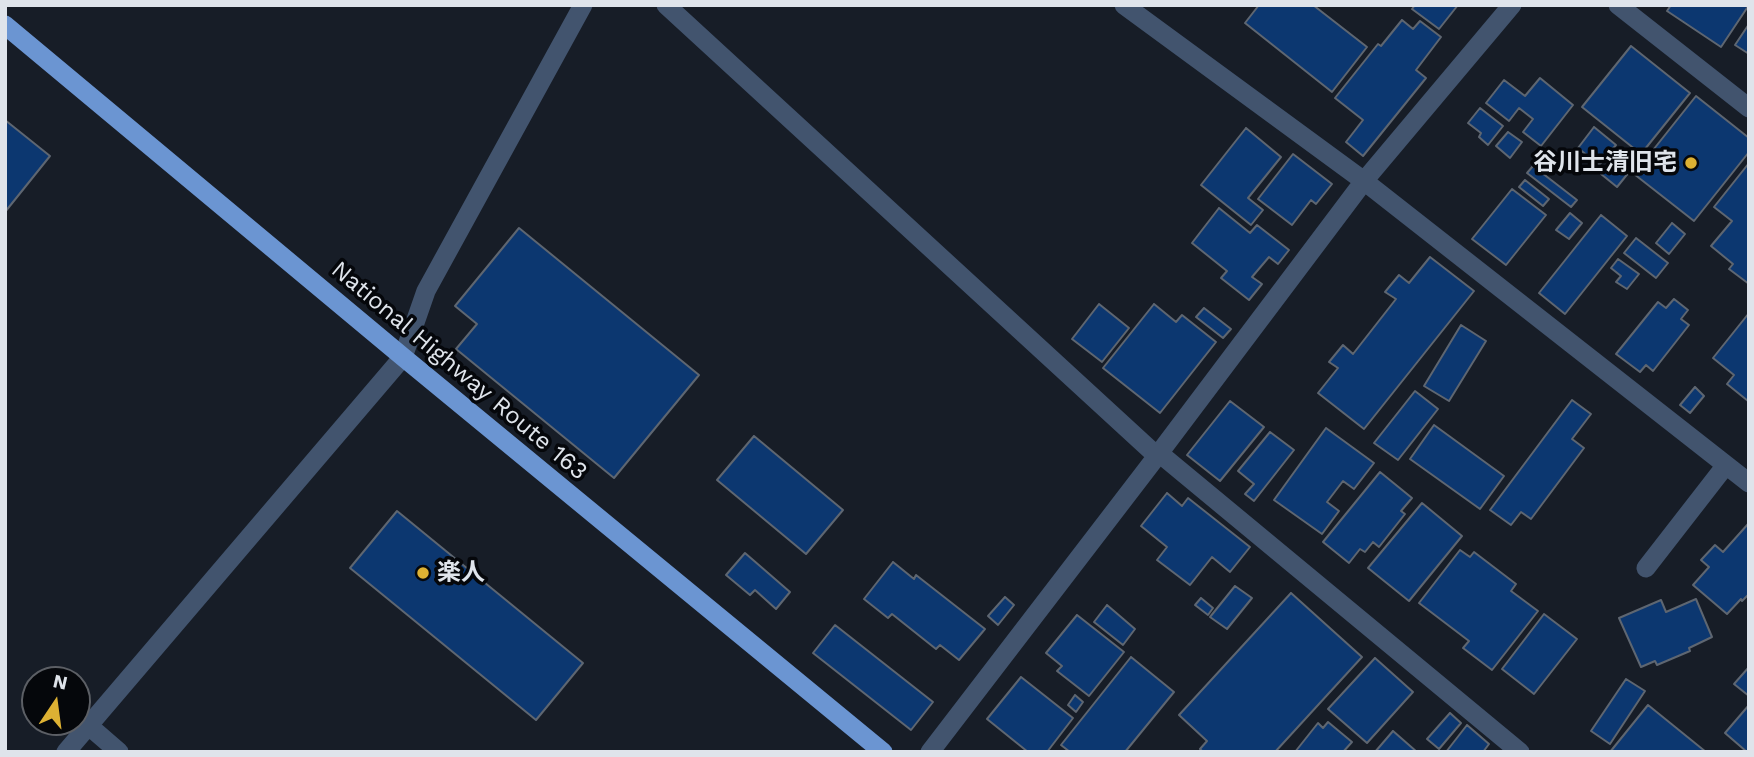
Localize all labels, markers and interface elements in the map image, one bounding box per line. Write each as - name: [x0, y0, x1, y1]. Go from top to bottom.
- place label: 谷川士清旧宅: [1533, 149, 1677, 177]
- marker: 谷川士清旧宅: [1683, 155, 1699, 171]
- street label: National Highway Route 163: [325, 256, 593, 486]
- place label: 楽人: [437, 559, 485, 587]
- marker: 楽人: [415, 565, 431, 581]
- north arrow: [21, 666, 91, 736]
- text: N: [51, 669, 70, 695]

